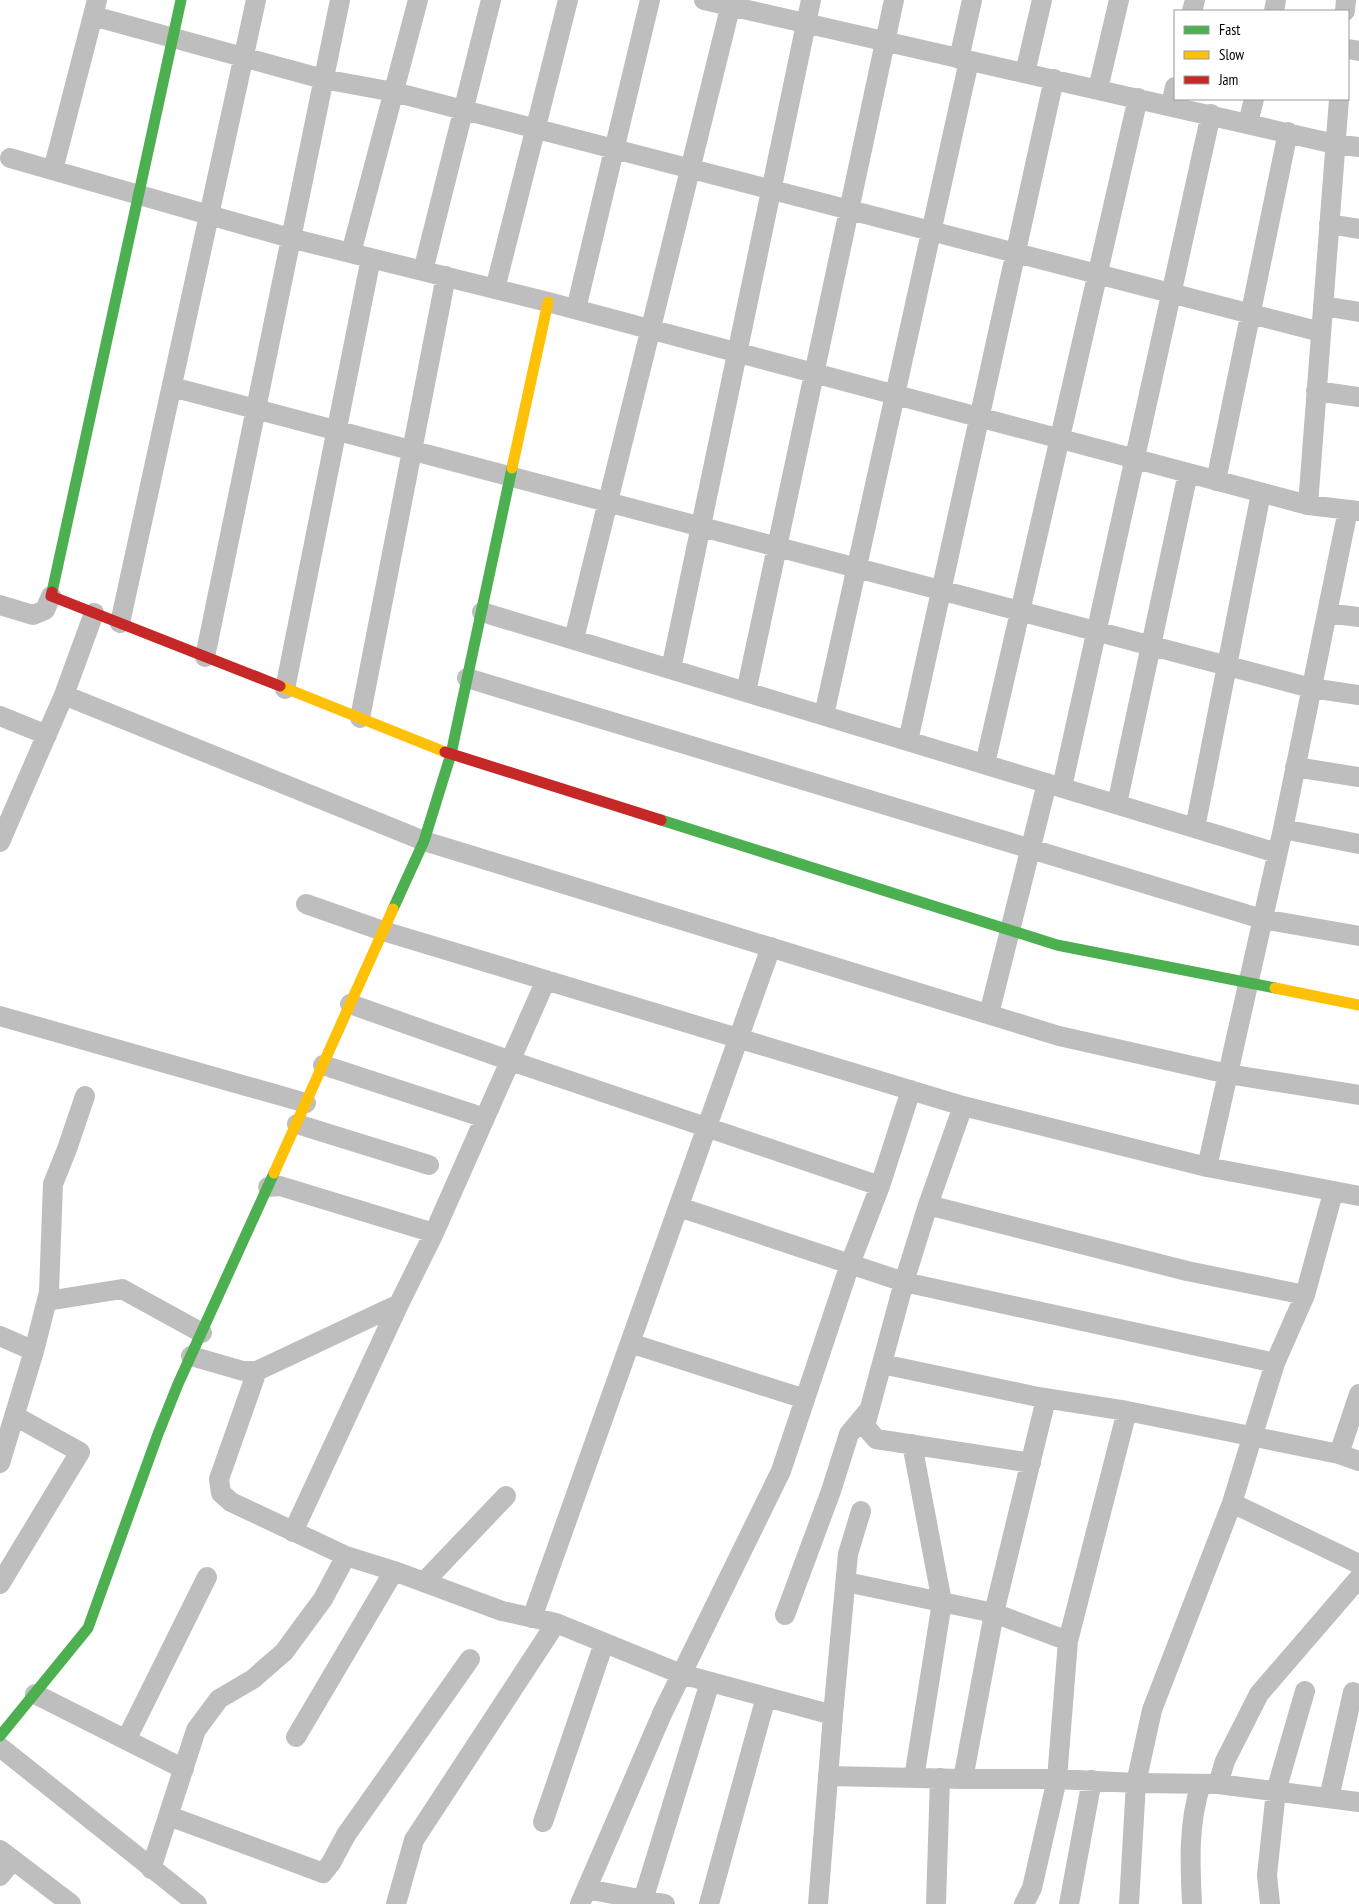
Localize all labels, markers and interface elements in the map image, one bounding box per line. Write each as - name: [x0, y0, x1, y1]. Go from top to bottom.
- legend: [1174, 10, 1349, 100]
- text: Fast: [1219, 20, 1240, 39]
- text: Slow: [1219, 45, 1244, 64]
- text: Jam: [1218, 70, 1238, 89]

